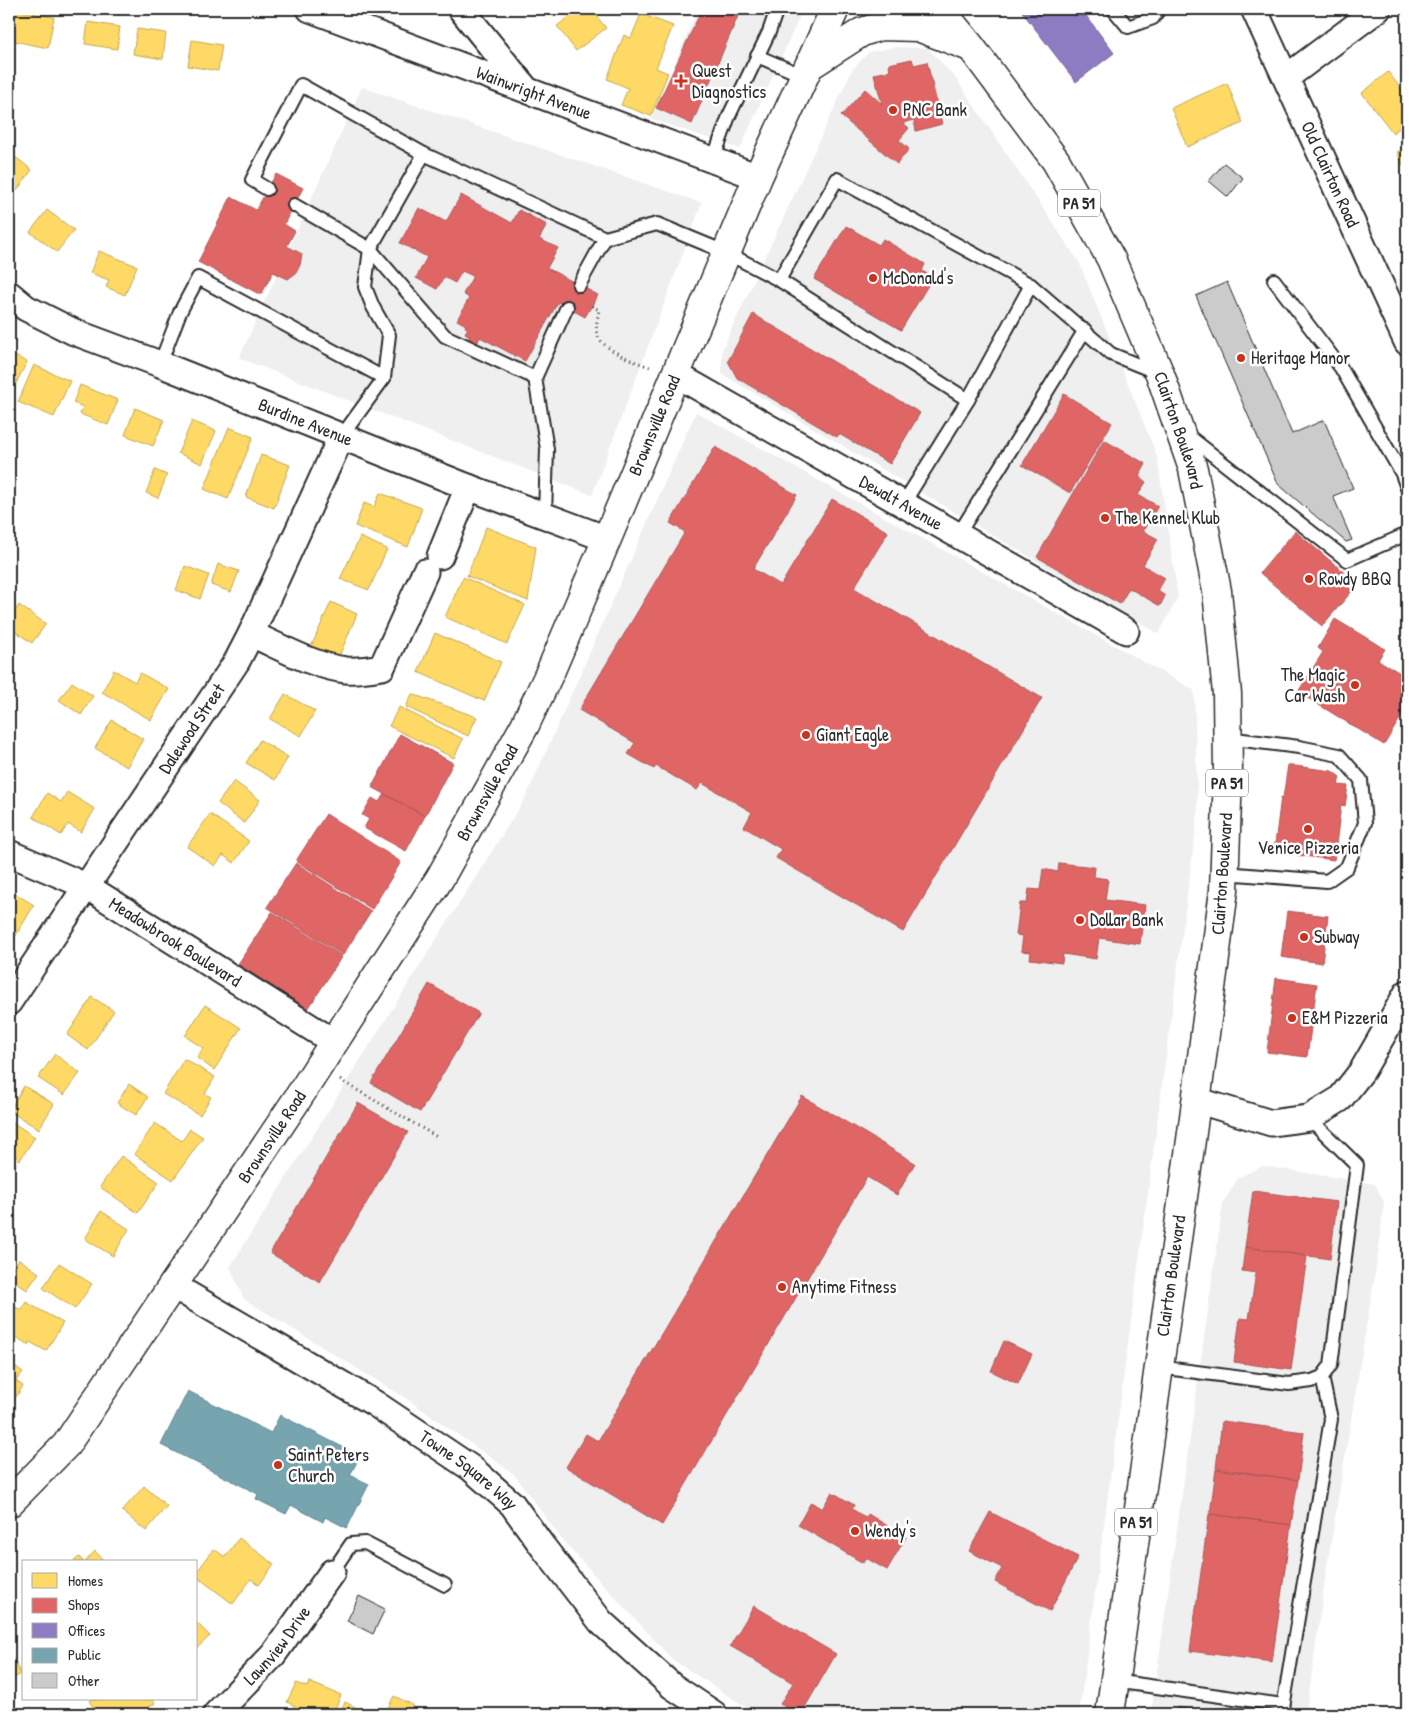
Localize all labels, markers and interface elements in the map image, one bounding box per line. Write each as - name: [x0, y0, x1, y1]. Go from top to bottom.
- place label: Quest Diagnostics: [692, 58, 766, 104]
- street label: Wainwright Avenue: [473, 59, 595, 125]
- marker: Quest Diagnostics: [674, 74, 688, 88]
- place label: PNC Bank: [903, 97, 968, 122]
- marker: PNC Bank: [887, 104, 899, 116]
- street label: Old Clairton Road: [1295, 117, 1366, 231]
- road number: PA 51: [1058, 190, 1100, 217]
- place label: McDonald's: [883, 265, 953, 290]
- marker: McDonald's: [867, 272, 879, 284]
- place label: Heritage Manor: [1251, 345, 1350, 370]
- marker: Heritage Manor: [1235, 352, 1247, 364]
- street label: Clairton Boulevard: [1148, 368, 1210, 491]
- street label: Brownsville Road: [622, 371, 686, 479]
- street label: Burdine Avenue: [255, 392, 356, 452]
- street label: Dewalt Avenue: [855, 469, 947, 536]
- place label: The Kennel Klub: [1115, 505, 1220, 530]
- marker: The Kennel Klub: [1099, 512, 1111, 524]
- place label: Rowdy BBQ: [1319, 566, 1392, 591]
- marker: Rowdy BBQ: [1303, 573, 1315, 585]
- place label: The Magic Car Wash: [1281, 662, 1345, 708]
- street label: Dalewood Street: [152, 678, 231, 778]
- marker: The Magic Car Wash: [1349, 679, 1361, 691]
- place label: Giant Eagle: [816, 722, 889, 747]
- marker: Giant Eagle: [800, 729, 812, 741]
- street label: Brownsville Road: [450, 740, 524, 845]
- road number: PA 51: [1206, 770, 1248, 796]
- street label: Clairton Boulevard: [1205, 812, 1238, 936]
- marker: Venice Pizzeria: [1302, 823, 1314, 835]
- place label: Venice Pizzeria: [1257, 835, 1359, 860]
- street label: Meadowbrook Boulevard: [104, 891, 246, 993]
- place label: Dollar Bank: [1090, 907, 1164, 932]
- marker: Dollar Bank: [1074, 914, 1086, 926]
- place label: Subway: [1314, 924, 1360, 949]
- marker: Subway: [1298, 931, 1310, 943]
- place label: E&M Pizzeria: [1302, 1005, 1388, 1030]
- marker: E&M Pizzeria: [1286, 1012, 1298, 1024]
- street label: Brownsville Road: [232, 1085, 312, 1188]
- street label: Clairton Boulevard: [1150, 1214, 1191, 1338]
- place label: Anytime Fitness: [792, 1274, 897, 1299]
- marker: Anytime Fitness: [776, 1281, 788, 1293]
- street label: Towne Square Way: [415, 1424, 525, 1515]
- place label: Saint Peters Church: [288, 1442, 369, 1488]
- marker: Saint Peters Church: [272, 1459, 284, 1471]
- road number: PA 51: [1115, 1508, 1157, 1535]
- place label: Wendy's: [865, 1518, 916, 1543]
- marker: Wendy's: [849, 1525, 861, 1537]
- legend: [22, 1560, 198, 1700]
- text: Homes: [68, 1570, 103, 1591]
- text: Shops: [68, 1594, 100, 1615]
- street label: Lawnview Drive: [238, 1601, 316, 1690]
- text: Offices: [68, 1620, 105, 1641]
- text: Public: [68, 1644, 101, 1665]
- text: Other: [68, 1670, 100, 1691]

